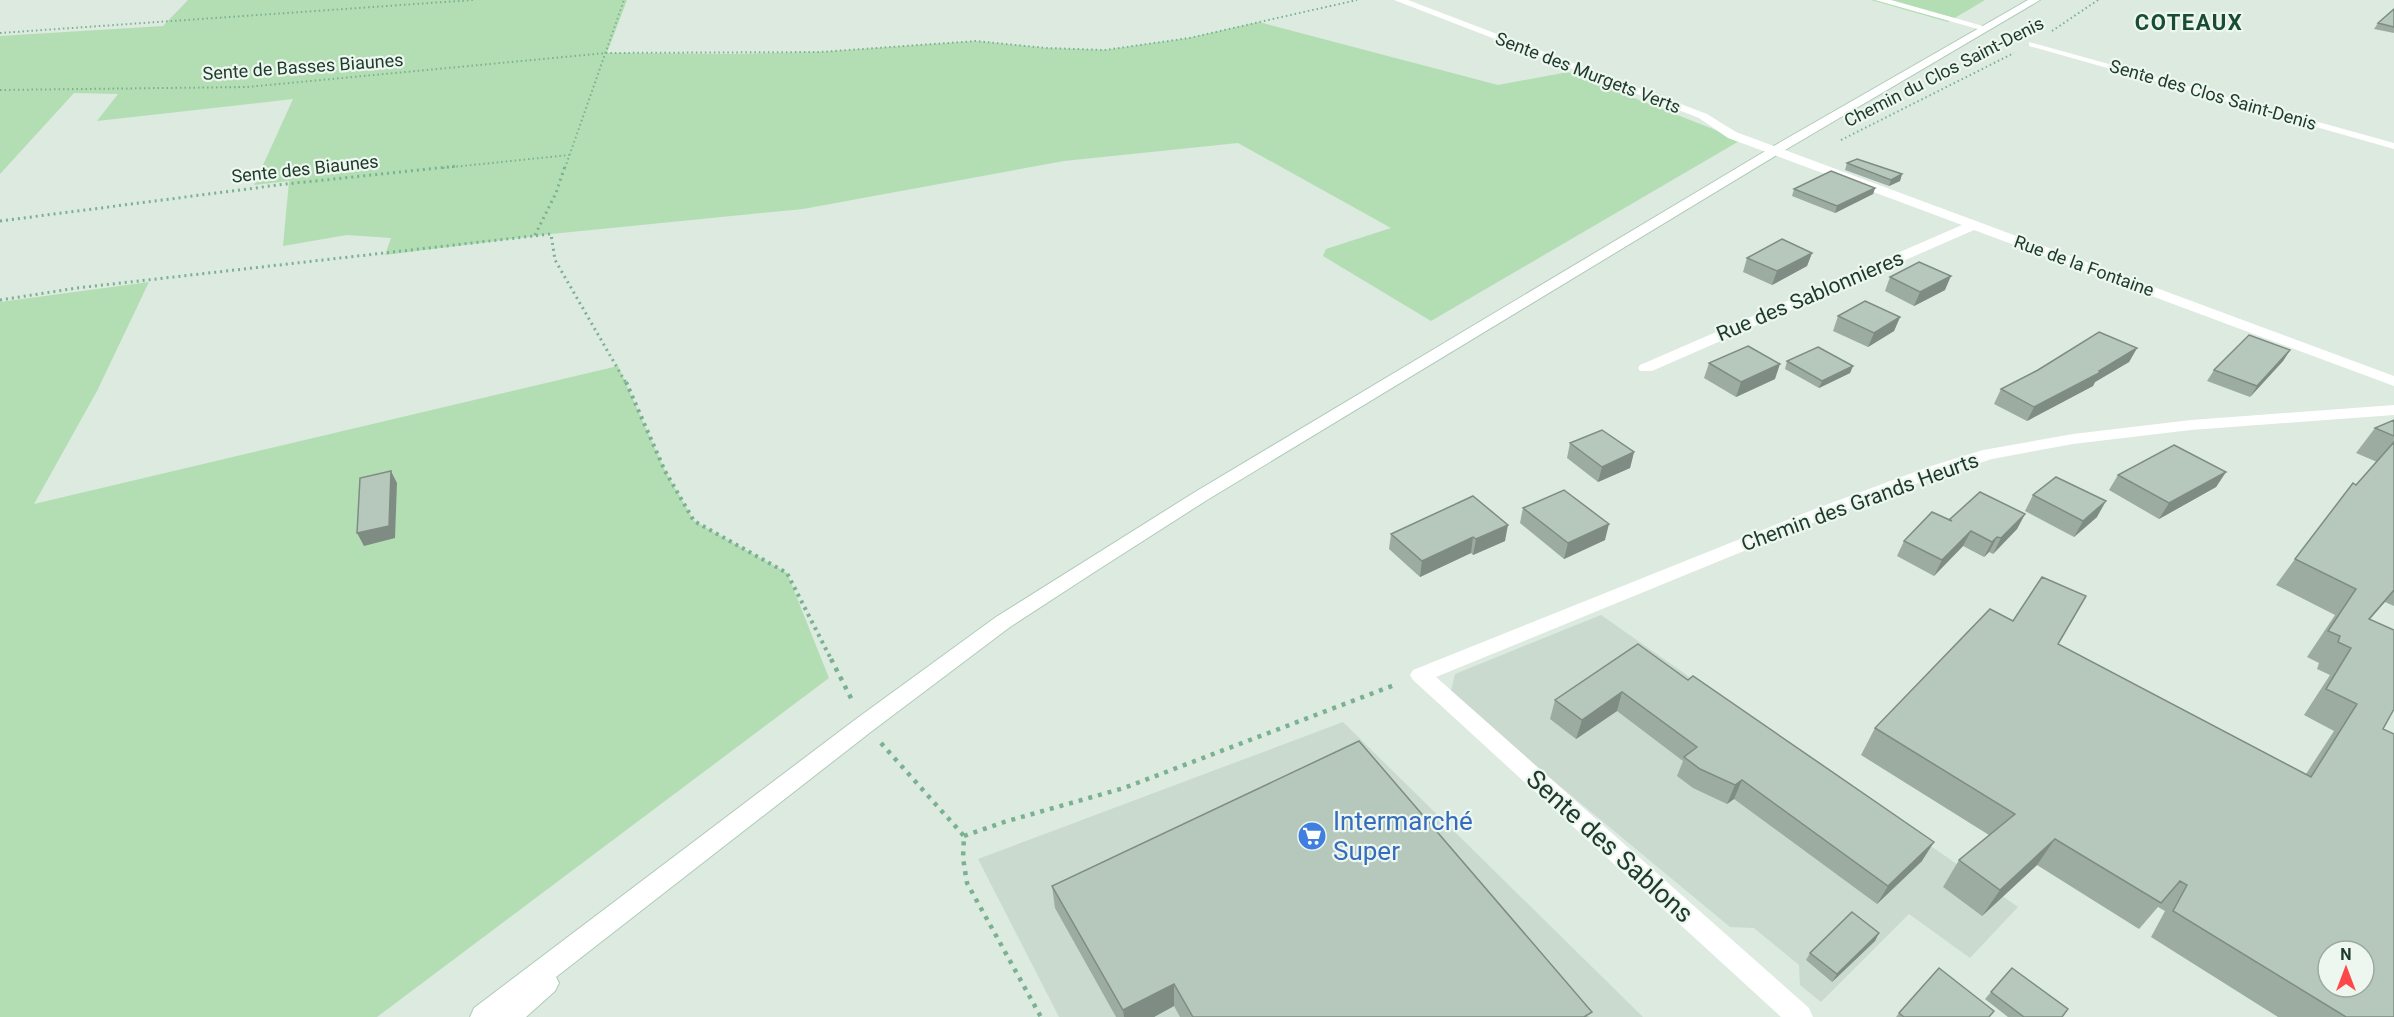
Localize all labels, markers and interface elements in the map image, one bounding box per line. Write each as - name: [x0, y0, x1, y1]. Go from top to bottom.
- district label: COTEAUX: [2135, 10, 2243, 35]
- street label: Chemin du Clos Saint-Denis: [1841, 12, 2047, 131]
- street label: Sente des Murgets Verts: [1493, 27, 1684, 118]
- street label: Sente de Basses Biaunes: [202, 49, 404, 84]
- street label: Sente des Clos Saint-Denis: [2107, 55, 2319, 134]
- street label: Sente des Biaunes: [230, 150, 379, 187]
- street label: Rue de la Fontaine: [2011, 230, 2157, 301]
- street label: Rue des Sablonnieres: [1713, 246, 1907, 346]
- street label: Chemin des Grands Heurts: [1738, 448, 1982, 556]
- street label: Sente des Sablons: [1521, 763, 1699, 929]
- place label: Intermarché Super: [1333, 806, 1473, 866]
- supermarket icon: Intermarché Super: [1296, 820, 1328, 852]
- north arrow: [2316, 939, 2376, 999]
- text: N: [2340, 945, 2352, 964]

